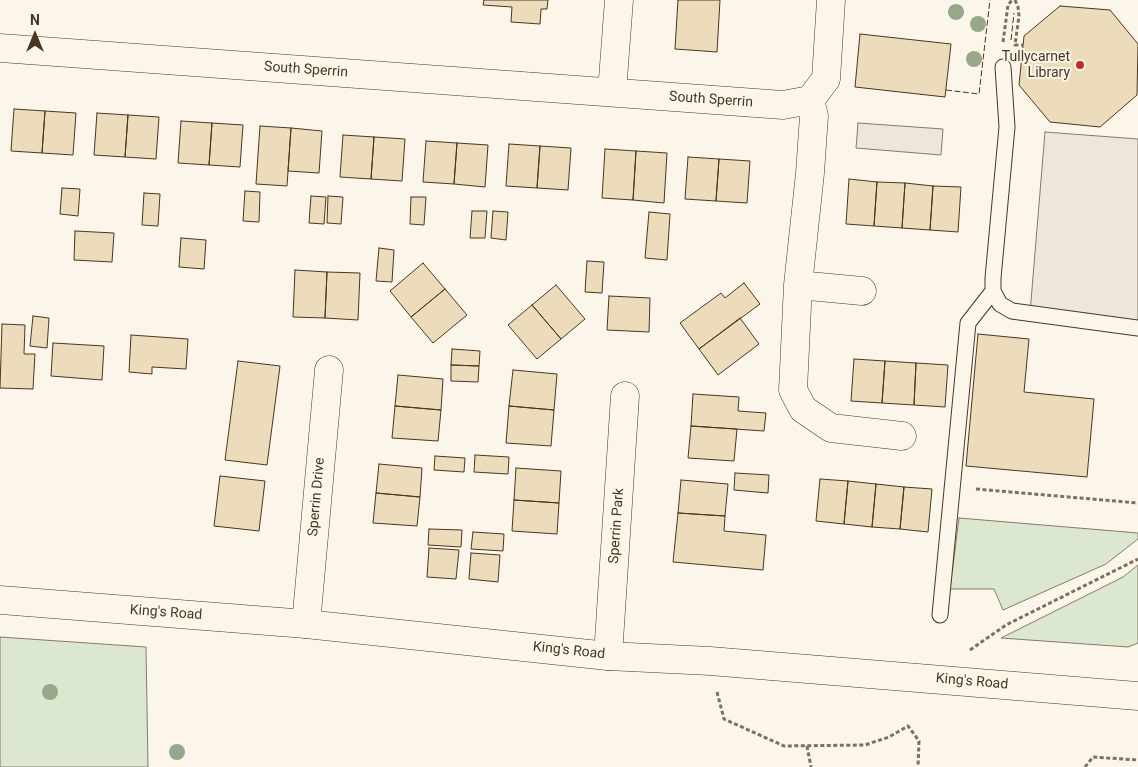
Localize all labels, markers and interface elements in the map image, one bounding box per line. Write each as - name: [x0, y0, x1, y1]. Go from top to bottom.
- north arrow: [10, 10, 60, 60]
- text: N: [30, 12, 40, 28]
- place label: Tullycarnet Library: [1002, 49, 1070, 82]
- street label: South Sperrin: [264, 59, 348, 81]
- marker: Tullycarnet Library: [1074, 59, 1086, 71]
- street label: South Sperrin: [669, 89, 753, 111]
- street label: Sperrin Drive: [305, 457, 329, 537]
- street label: Sperrin Park: [606, 488, 628, 564]
- street label: King's Road: [129, 602, 203, 624]
- street label: King's Road: [532, 639, 606, 663]
- street label: King's Road: [935, 670, 1009, 694]

